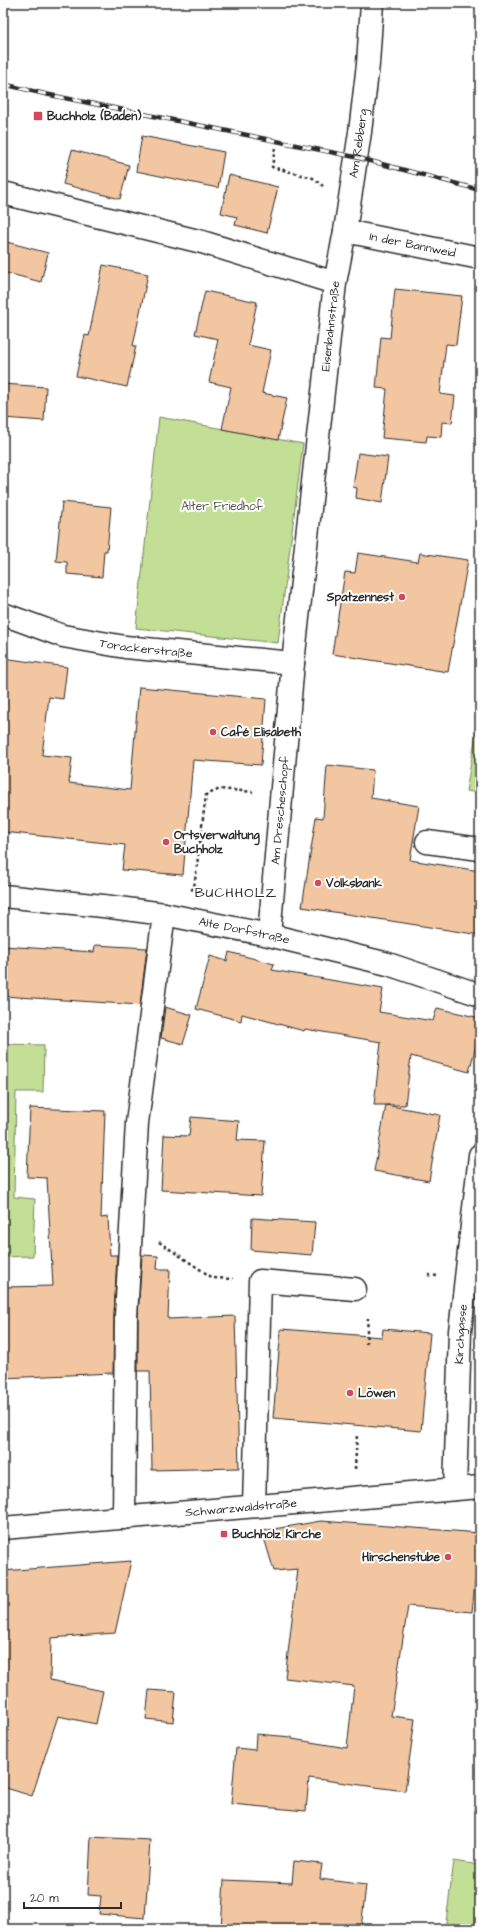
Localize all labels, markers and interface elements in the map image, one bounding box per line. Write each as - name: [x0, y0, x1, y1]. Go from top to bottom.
- place label: Buchholz (Baden): [47, 108, 142, 125]
- street label: Am Rebberg: [345, 108, 372, 179]
- marker: Buchholz (Baden): [32, 110, 44, 122]
- street label: In der Bannweid: [368, 228, 457, 261]
- street label: Eisenbahnstraße: [317, 279, 344, 372]
- park label: Alter Friedhof: [181, 498, 264, 515]
- place label: Spatzennest: [326, 589, 394, 607]
- marker: Spatzennest: [397, 592, 407, 602]
- street label: Torackerstraße: [98, 634, 194, 662]
- place label: Café Elisabeth: [221, 724, 302, 741]
- marker: Café Elisabeth: [208, 727, 218, 737]
- street label: Am Drescheschopf: [267, 755, 293, 866]
- place label: Ortsverwaltung Buchholz: [174, 827, 261, 858]
- marker: Ortsverwaltung Buchholz: [161, 837, 171, 847]
- place label: Volksbank: [325, 875, 382, 892]
- marker: Volksbank: [313, 878, 323, 888]
- district label: BUCHHOLZ: [195, 883, 277, 903]
- street label: Alte Dorfstraße: [197, 913, 292, 948]
- street label: Kirchgasse: [450, 1303, 472, 1364]
- place label: Löwen: [358, 1385, 395, 1402]
- marker: Löwen: [345, 1388, 355, 1398]
- street label: Schwarzwaldstraße: [185, 1494, 298, 1521]
- place label: Buchholz Kirche: [232, 1526, 322, 1543]
- marker: Buchholz Kirche: [219, 1529, 229, 1539]
- place label: Hirschenstube: [362, 1549, 441, 1566]
- marker: Hirschenstube: [443, 1552, 453, 1562]
- scale bar: [24, 1884, 121, 1910]
- text: 20 m: [30, 1890, 59, 1907]

